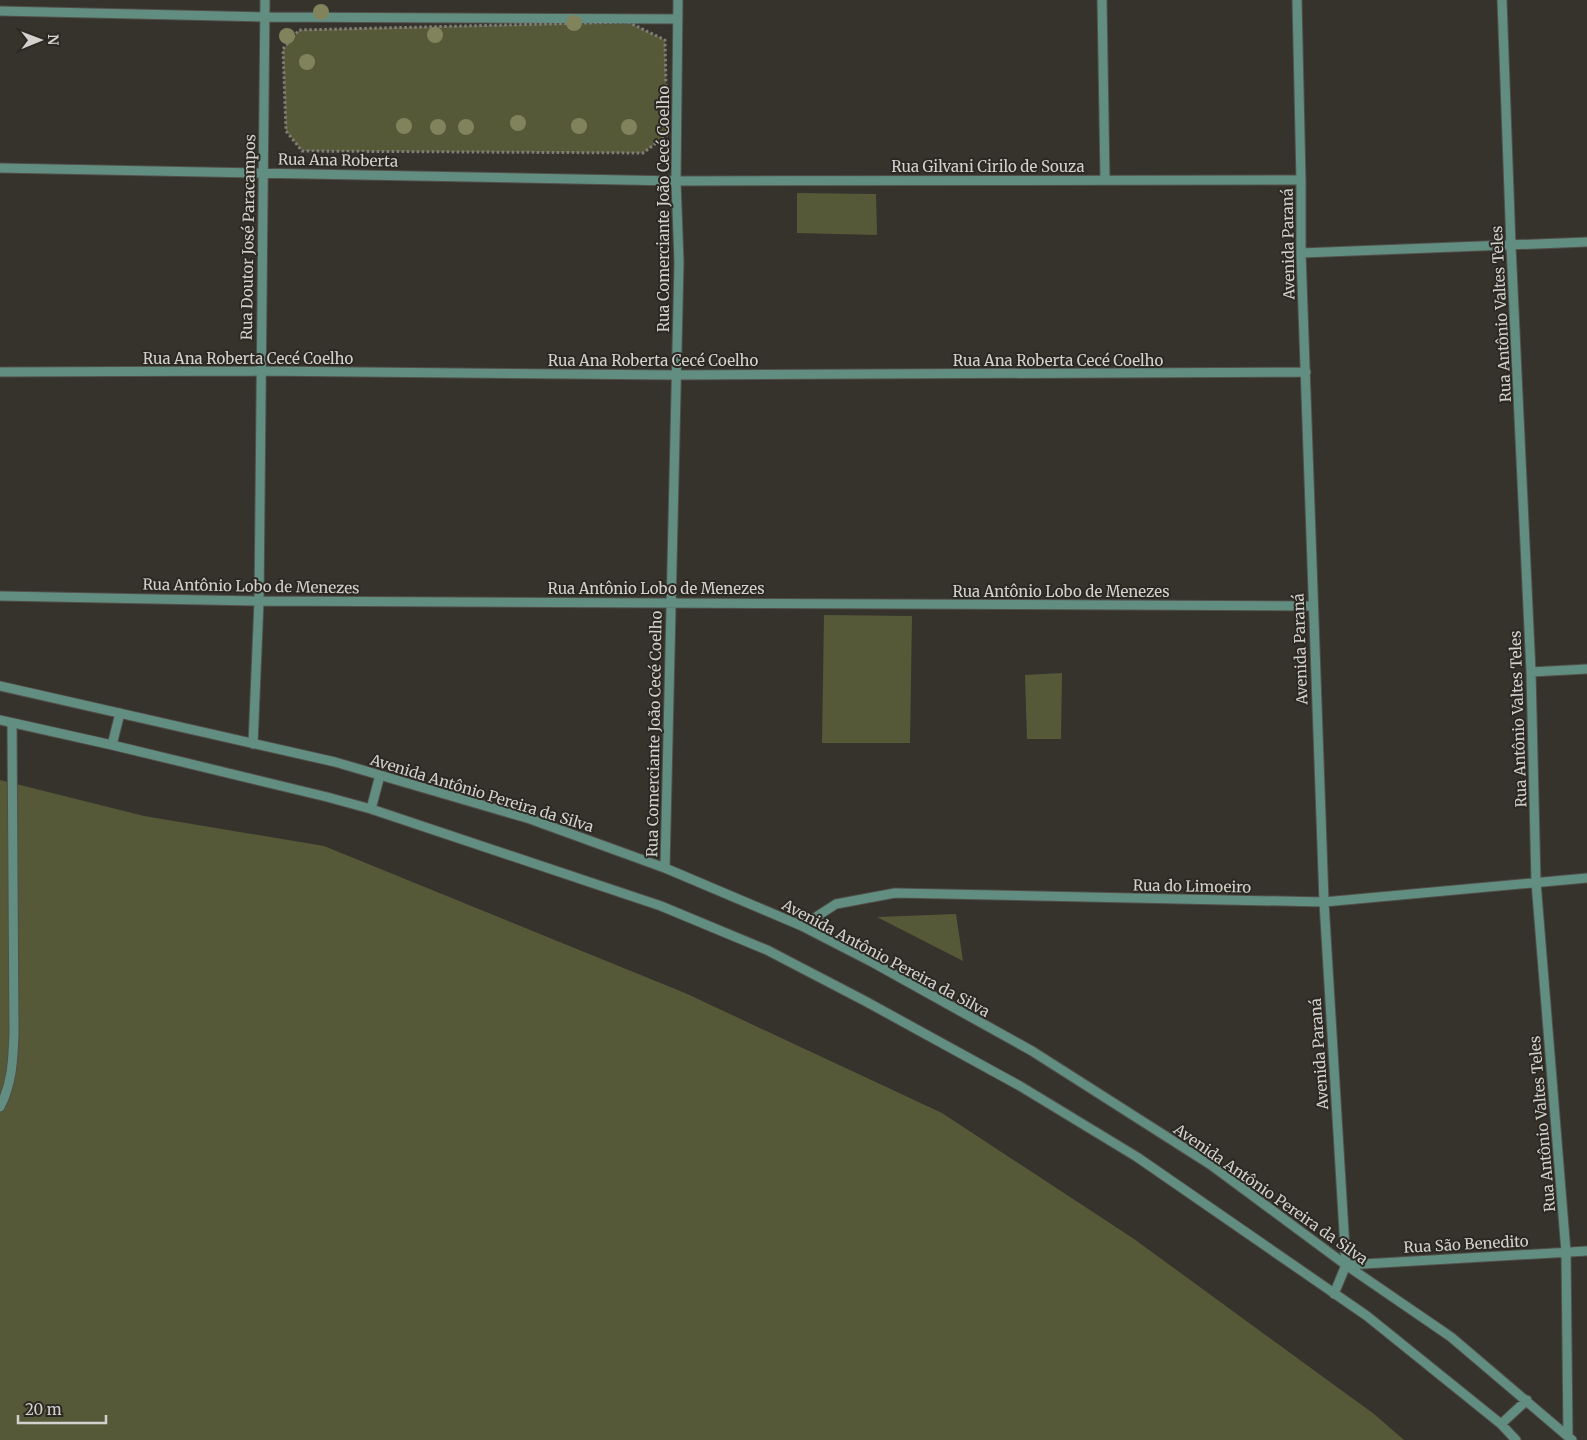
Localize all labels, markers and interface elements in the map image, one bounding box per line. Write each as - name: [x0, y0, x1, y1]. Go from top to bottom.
- north arrow: [15, 15, 65, 65]
- text: N: [44, 34, 62, 45]
- street label: Rua Comerciante João Cecé Coelho: [654, 85, 673, 332]
- street label: Rua Doutor José Paracampos: [237, 134, 259, 340]
- street label: Rua Ana Roberta: [278, 149, 398, 171]
- street label: Rua Gilvani Cirilo de Souza: [891, 157, 1085, 176]
- street label: Avenida Paraná: [1278, 188, 1298, 301]
- street label: Rua Antônio Valtes Teles: [1487, 225, 1515, 403]
- street label: Rua Ana Roberta Cecé Coelho: [143, 349, 353, 368]
- street label: Rua Ana Roberta Cecé Coelho: [548, 351, 758, 370]
- street label: Rua Ana Roberta Cecé Coelho: [953, 351, 1163, 370]
- street label: Rua Antônio Lobo de Menezes: [142, 575, 360, 597]
- street label: Rua Antônio Lobo de Menezes: [547, 579, 765, 598]
- street label: Rua Antônio Lobo de Menezes: [952, 582, 1170, 601]
- street label: Avenida Paraná: [1289, 593, 1311, 706]
- street label: Rua Comerciante João Cecé Coelho: [642, 610, 666, 857]
- street label: Rua Antônio Valtes Teles: [1505, 630, 1531, 808]
- street label: Avenida Antônio Pereira da Silva: [367, 750, 596, 836]
- street label: Rua do Limoeiro: [1133, 875, 1252, 897]
- street label: Avenida Antônio Pereira da Silva: [778, 895, 993, 1021]
- street label: Avenida Paraná: [1306, 998, 1332, 1111]
- street label: Rua Antônio Valtes Teles: [1525, 1035, 1559, 1213]
- street label: Avenida Antônio Pereira da Silva: [1169, 1119, 1372, 1269]
- street label: Rua São Benedito: [1403, 1231, 1529, 1257]
- scale bar: [18, 1392, 105, 1424]
- text: 20 m: [25, 1400, 62, 1419]

